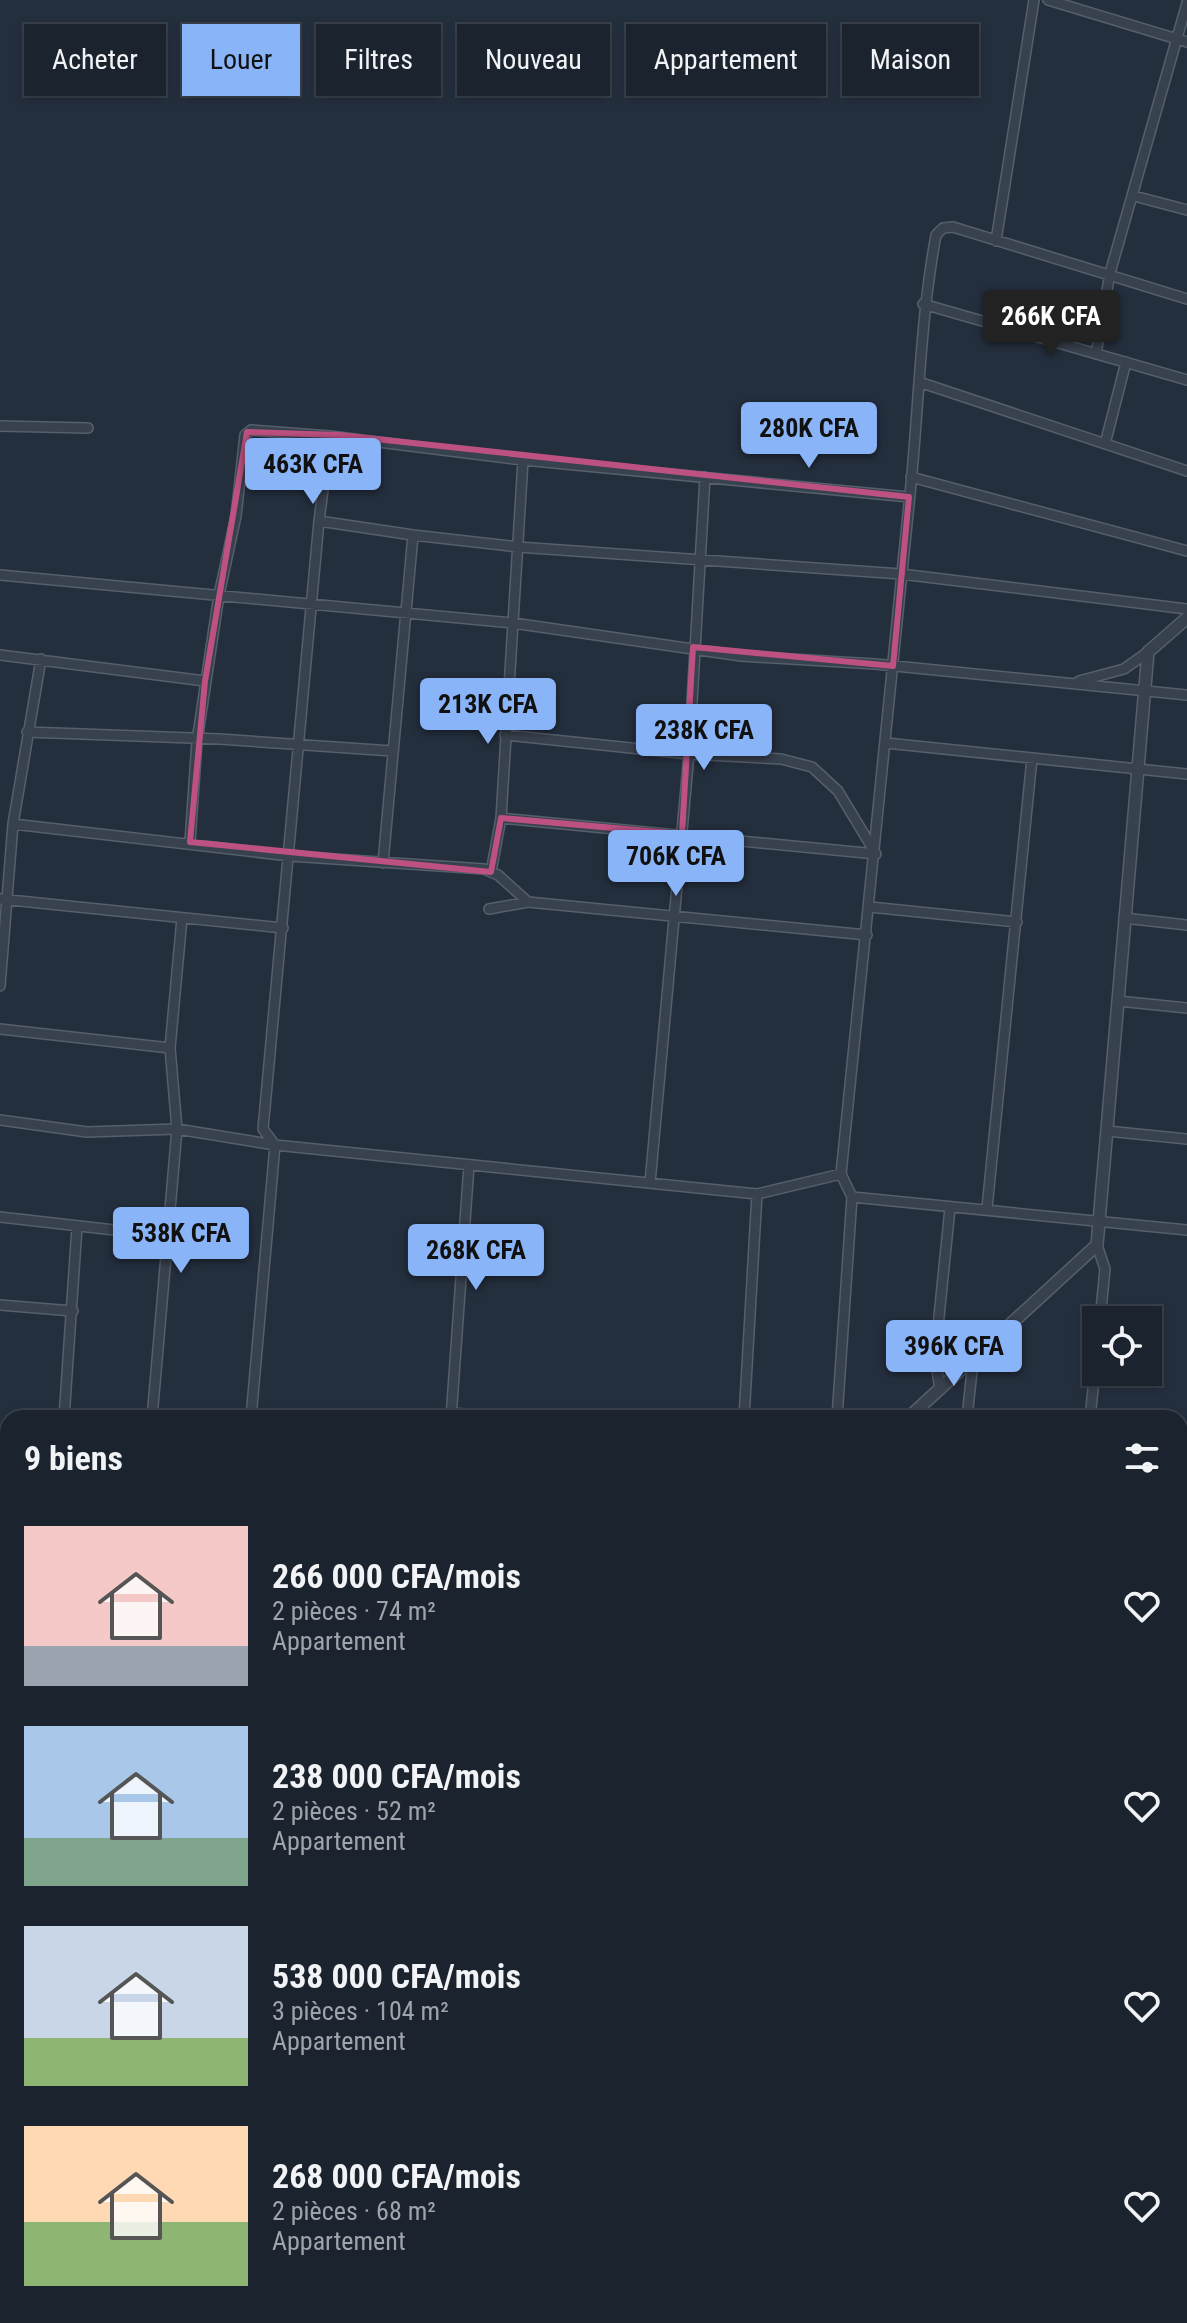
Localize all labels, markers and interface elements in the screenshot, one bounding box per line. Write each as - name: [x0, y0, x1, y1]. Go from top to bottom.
- chip: Acheter: [24, 24, 166, 96]
- chip: Louer: [182, 24, 300, 96]
- chip: Filtres: [316, 24, 441, 96]
- chip: Nouveau: [457, 24, 610, 96]
- chip: Appartement: [626, 24, 826, 96]
- chip: Maison: [842, 24, 979, 96]
- pin: 266K CFA: [968, 290, 1134, 358]
- text: 266K CFA: [1001, 301, 1101, 331]
- pin: 280K CFA: [726, 402, 892, 470]
- text: 280K CFA: [759, 413, 859, 443]
- pin: 463K CFA: [230, 438, 396, 506]
- text: 463K CFA: [263, 449, 363, 479]
- pin: 213K CFA: [405, 678, 571, 746]
- text: 213K CFA: [438, 689, 538, 719]
- pin: 238K CFA: [621, 704, 787, 772]
- text: 238K CFA: [654, 715, 754, 745]
- pin: 706K CFA: [593, 830, 759, 898]
- text: 706K CFA: [626, 841, 726, 871]
- pin: 538K CFA: [98, 1207, 264, 1275]
- text: 538K CFA: [131, 1218, 231, 1248]
- pin: 268K CFA: [393, 1224, 559, 1292]
- text: 268K CFA: [426, 1235, 526, 1265]
- map controls: [1082, 1306, 1162, 1386]
- button: locate: [1082, 1306, 1162, 1386]
- pin: 396K CFA: [871, 1320, 1037, 1388]
- text: 396K CFA: [904, 1331, 1004, 1361]
- icon: filters: [1120, 1436, 1164, 1480]
- text: 9 biens: [24, 1438, 123, 1478]
- text: 266 000 CFA/mois: [272, 1556, 521, 1596]
- icon: home: [88, 1558, 184, 1654]
- icon: heart: [1120, 1584, 1164, 1628]
- text: 2 pièces · 74 m²: [272, 1596, 436, 1626]
- text: Appartement: [272, 1626, 406, 1656]
- text: 238 000 CFA/mois: [272, 1756, 521, 1796]
- icon: home: [88, 1758, 184, 1854]
- icon: heart: [1120, 1784, 1164, 1828]
- text: 2 pièces · 52 m²: [272, 1796, 436, 1826]
- text: Appartement: [272, 1826, 406, 1856]
- text: 538 000 CFA/mois: [272, 1956, 521, 1996]
- icon: home: [88, 1958, 184, 2054]
- icon: heart: [1120, 1984, 1164, 2028]
- text: 3 pièces · 104 m²: [272, 1996, 449, 2026]
- text: Appartement: [272, 2026, 406, 2056]
- text: 268 000 CFA/mois: [272, 2156, 521, 2196]
- icon: home: [88, 2158, 184, 2254]
- icon: heart: [1120, 2184, 1164, 2228]
- text: 2 pièces · 68 m²: [272, 2196, 436, 2226]
- text: Appartement: [272, 2226, 406, 2256]

